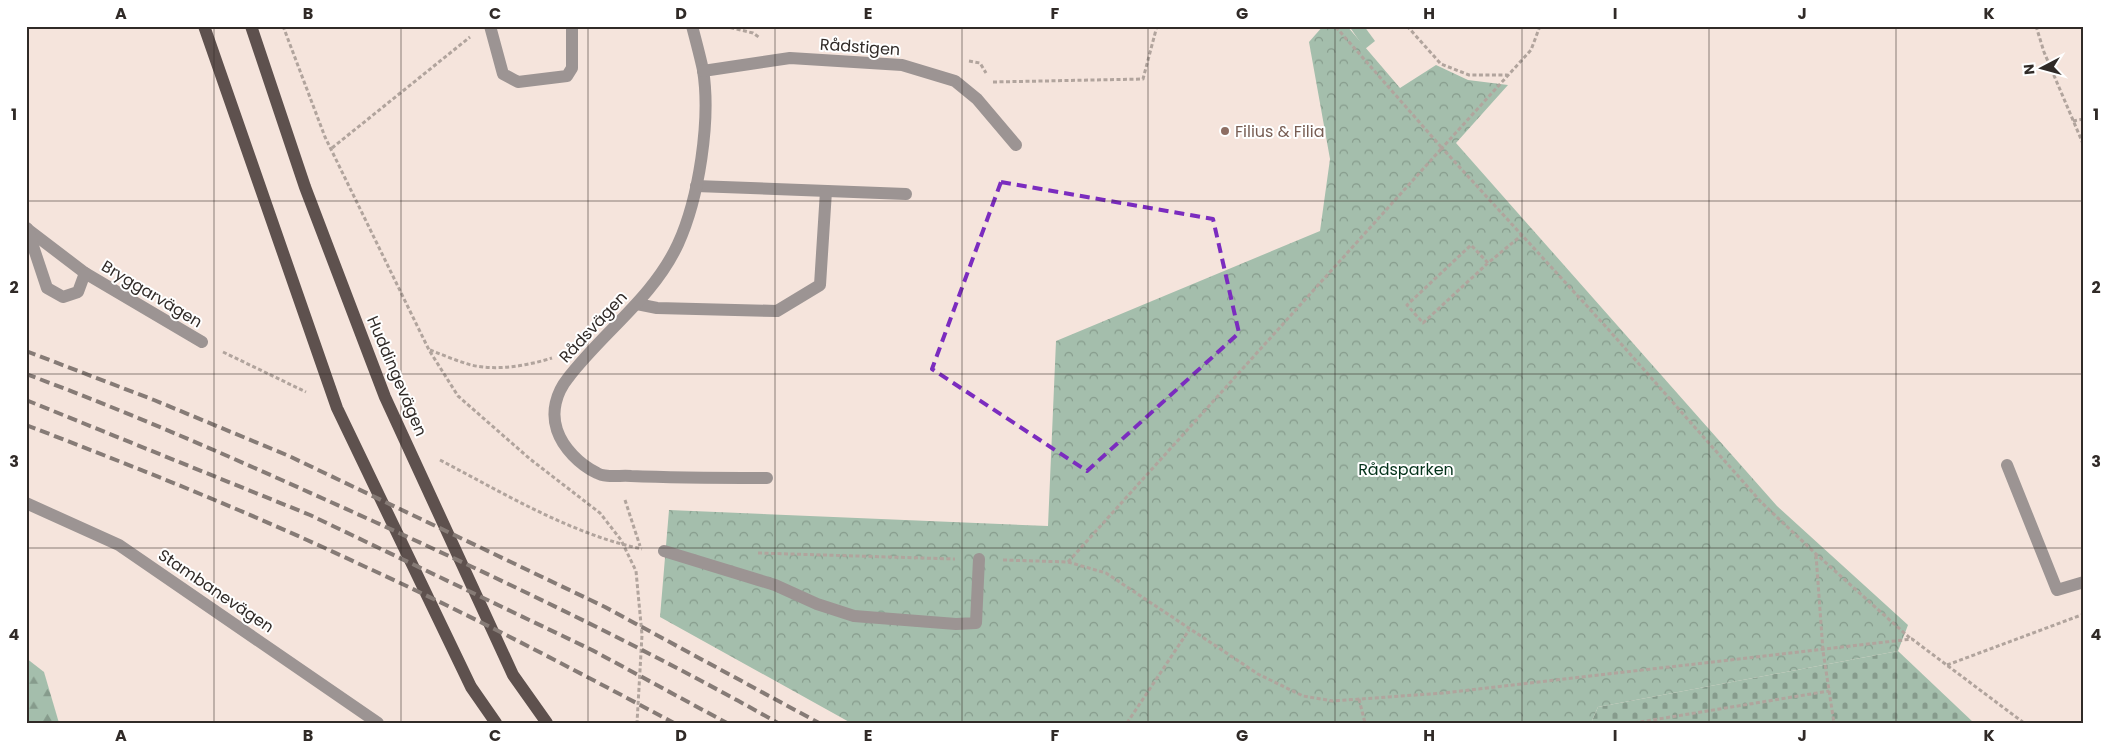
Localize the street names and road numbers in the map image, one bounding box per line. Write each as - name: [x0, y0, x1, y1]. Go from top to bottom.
- street label: Rådstigen: [819, 33, 901, 61]
- street label: Bryggarvägen: [97, 255, 207, 333]
- street label: Rådsvägen: [554, 286, 632, 368]
- street label: Huddingevägen: [361, 312, 433, 440]
- street label: Stambanevägen: [154, 544, 278, 638]

